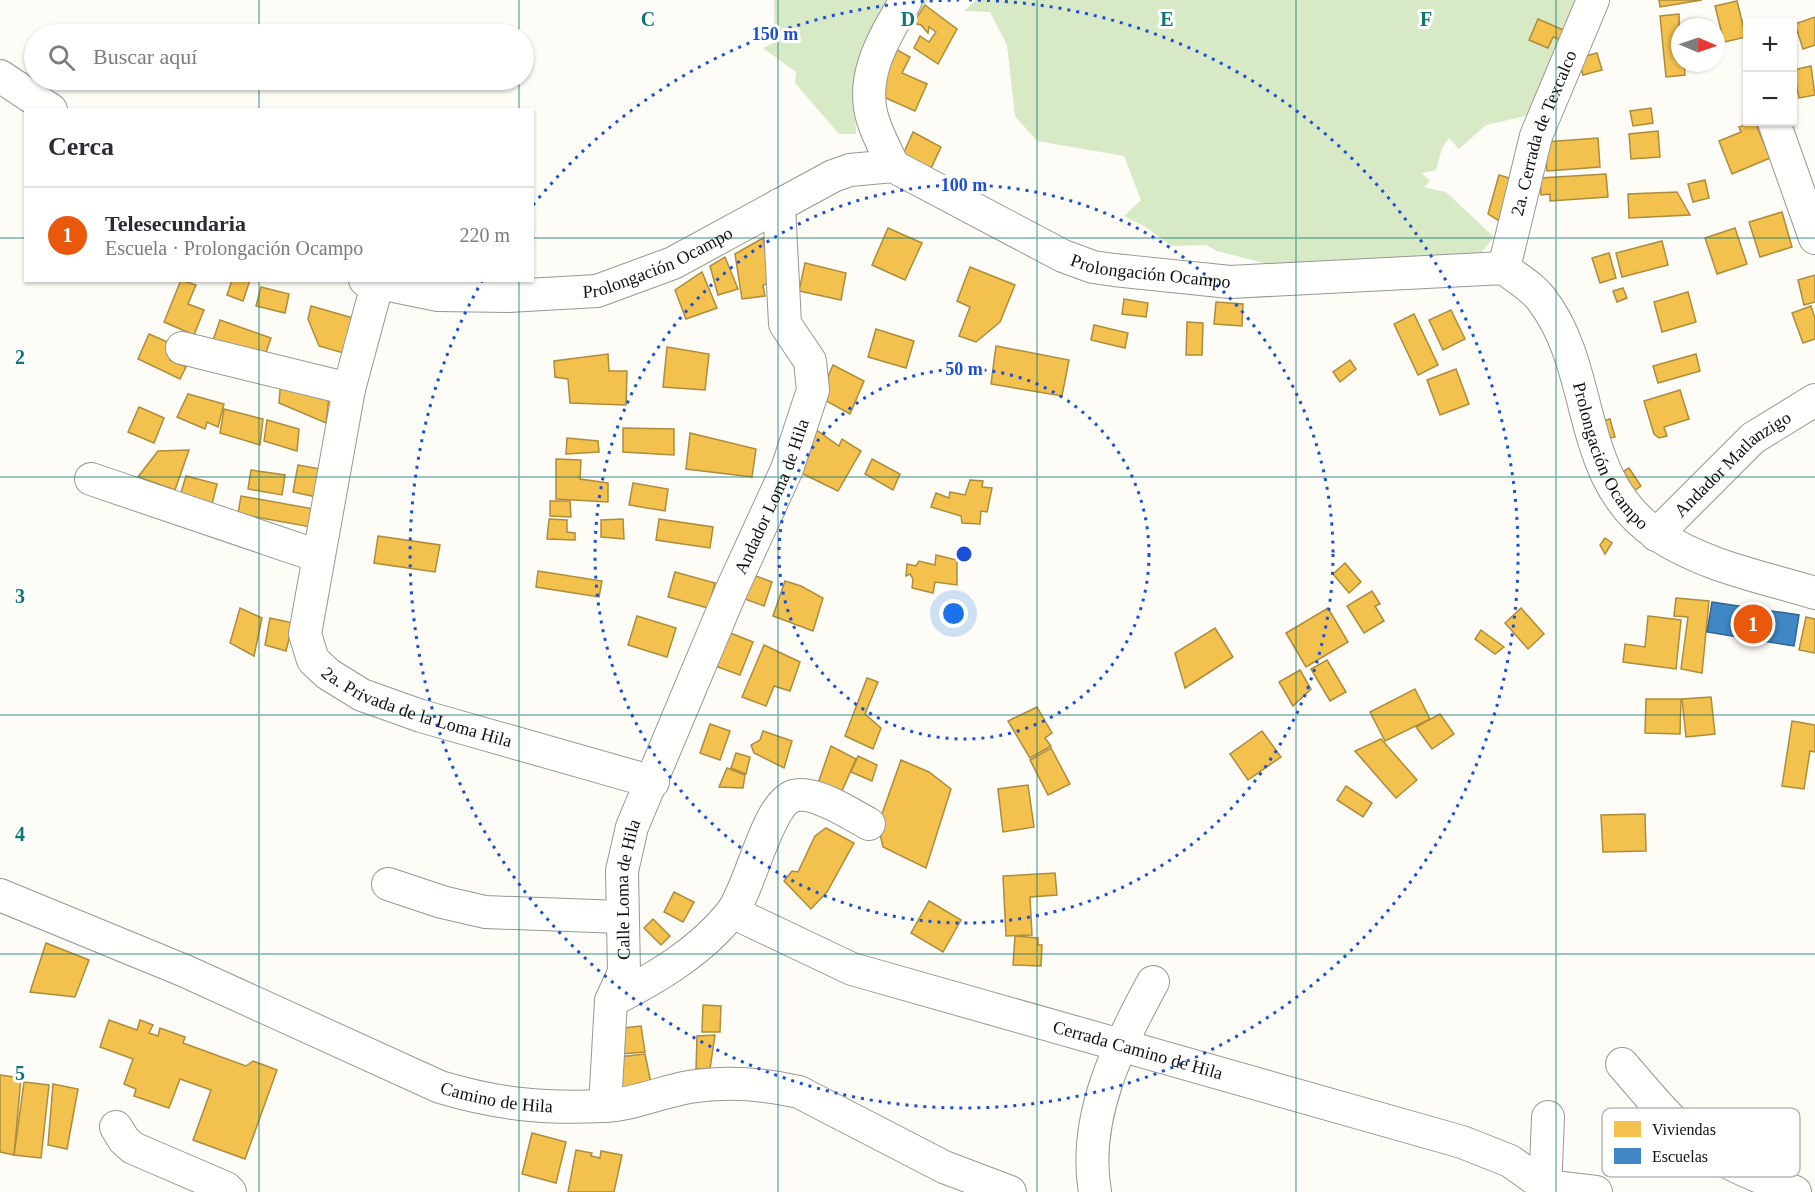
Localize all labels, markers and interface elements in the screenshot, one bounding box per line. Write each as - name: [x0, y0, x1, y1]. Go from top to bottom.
- text: C: [641, 8, 655, 30]
- text: D: [901, 8, 915, 30]
- text: E: [1160, 8, 1174, 30]
- text: F: [1420, 8, 1432, 30]
- north arrow: [1671, 18, 1725, 72]
- map controls: [1743, 18, 1797, 126]
- button: +: [1743, 18, 1797, 72]
- search box: [24, 24, 534, 90]
- text: 150 m: [752, 24, 798, 44]
- icon: search: [45, 41, 78, 74]
- text: Buscar aquí: [93, 44, 197, 69]
- street label: 2a. Cerrada de Texcalco: [1507, 47, 1581, 218]
- button: −: [1743, 72, 1797, 126]
- text: Cerca: [48, 132, 114, 161]
- text: 100 m: [941, 175, 987, 195]
- text: Telesecundaria: [105, 211, 246, 236]
- street label: Prolongación Ocampo: [582, 223, 736, 302]
- text: 1: [63, 224, 73, 246]
- text: 220 m: [459, 224, 510, 246]
- text: Escuela · Prolongación Ocampo: [105, 237, 363, 259]
- street label: Prolongación Ocampo: [1068, 250, 1232, 292]
- text: 2: [15, 346, 25, 368]
- text: 50 m: [945, 359, 983, 379]
- street label: Prolongación Ocampo: [1569, 380, 1652, 534]
- street label: Andador Matlanzigo: [1670, 407, 1795, 521]
- street label: Andador Loma de Hila: [730, 416, 813, 577]
- centre of rings: [954, 544, 974, 564]
- text: 3: [15, 585, 25, 607]
- your location: [939, 599, 968, 628]
- pin: 1: [1734, 602, 1772, 646]
- street label: 2a. Privada de la Loma Hila: [317, 663, 514, 751]
- street label: Calle Loma de Hila: [612, 816, 644, 960]
- text: 4: [15, 823, 25, 845]
- street label: Cerrada Camino de Hila: [1051, 1017, 1225, 1084]
- text: 5: [15, 1062, 25, 1084]
- street label: Camino de Hila: [438, 1078, 553, 1116]
- legend: [1602, 1108, 1800, 1177]
- text: Viviendas: [1652, 1121, 1716, 1138]
- text: Escuelas: [1652, 1148, 1708, 1165]

